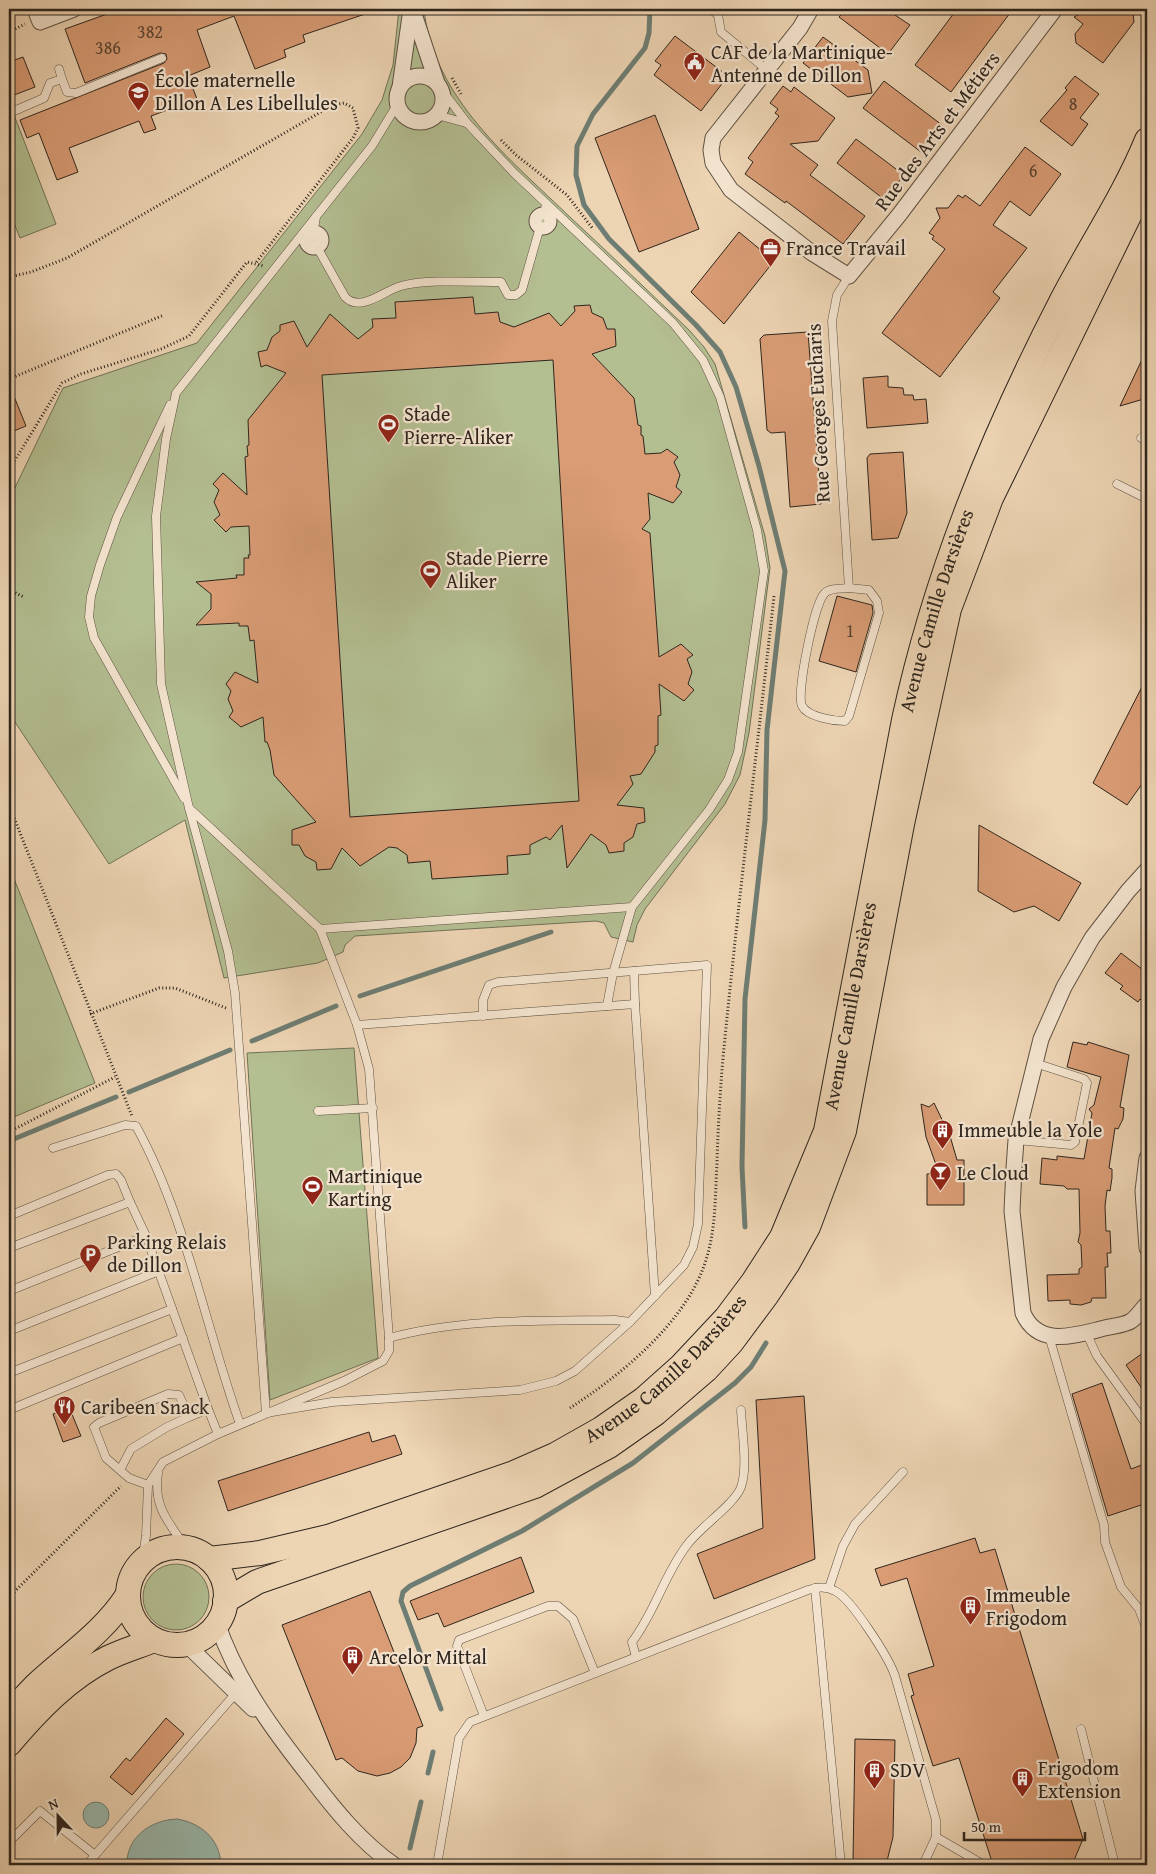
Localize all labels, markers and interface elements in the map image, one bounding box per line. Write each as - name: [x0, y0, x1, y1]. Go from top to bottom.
- house number: 382: [137, 18, 163, 45]
- house number: 386: [95, 34, 121, 61]
- place label: CAF de la Martinique- Antenne de Dillon: [711, 37, 893, 89]
- street label: Rue des Arts et Métiers: [867, 45, 1006, 217]
- public building icon: CAF de la Martinique- Antenne de Dillon: [683, 51, 707, 82]
- place label: École maternelle Dillon A Les Libellules: [155, 65, 338, 117]
- school or university icon: École maternelle Dillon A Les Libellules: [127, 80, 151, 111]
- house number: 8: [1069, 90, 1077, 117]
- house number: 6: [1029, 157, 1037, 184]
- place label: France Travail: [786, 233, 906, 262]
- office icon: France Travail: [758, 236, 782, 267]
- street label: Rue Georges Eucharis: [798, 323, 837, 503]
- place label: Stade Pierre-Aliker: [404, 399, 513, 451]
- sports icon: Stade Pierre-Aliker: [376, 413, 400, 444]
- street label: Avenue Camille Darsières: [891, 504, 980, 715]
- place label: Stade Pierre Aliker: [446, 543, 548, 595]
- sports icon: Stade Pierre Aliker: [418, 558, 442, 589]
- house number: 1: [846, 617, 854, 644]
- street label: Avenue Camille Darsières: [815, 899, 883, 1112]
- place label: Immeuble la Yole: [958, 1115, 1102, 1144]
- building icon: Immeuble la Yole: [930, 1118, 954, 1149]
- place label: Le Cloud: [957, 1158, 1029, 1187]
- place label: Martinique Karting: [328, 1161, 422, 1213]
- bar icon: Le Cloud: [929, 1161, 953, 1192]
- sports icon: Martinique Karting: [300, 1175, 324, 1206]
- place label: Parking Relais de Dillon: [107, 1227, 226, 1279]
- parking icon: Parking Relais de Dillon: [79, 1242, 103, 1273]
- street label: Avenue Camille Darsières: [579, 1288, 753, 1450]
- place label: Caribeen Snack: [81, 1392, 210, 1421]
- restaurant icon: Caribeen Snack: [53, 1395, 77, 1426]
- place label: Immeuble Frigodom: [986, 1580, 1070, 1632]
- building icon: Immeuble Frigodom: [958, 1595, 982, 1626]
- place label: Arcelor Mittal: [369, 1642, 487, 1671]
- building icon: Arcelor Mittal: [341, 1645, 365, 1676]
- place label: Frigodom Extension: [1038, 1753, 1121, 1805]
- place label: SDV: [890, 1755, 925, 1784]
- building icon: SDV: [862, 1758, 886, 1789]
- building icon: Frigodom Extension: [1010, 1767, 1034, 1798]
- north arrow: [32, 1792, 82, 1842]
- text: N: [45, 1793, 62, 1815]
- scale bar: [964, 1809, 1085, 1841]
- text: 50 m: [971, 1816, 1002, 1837]

